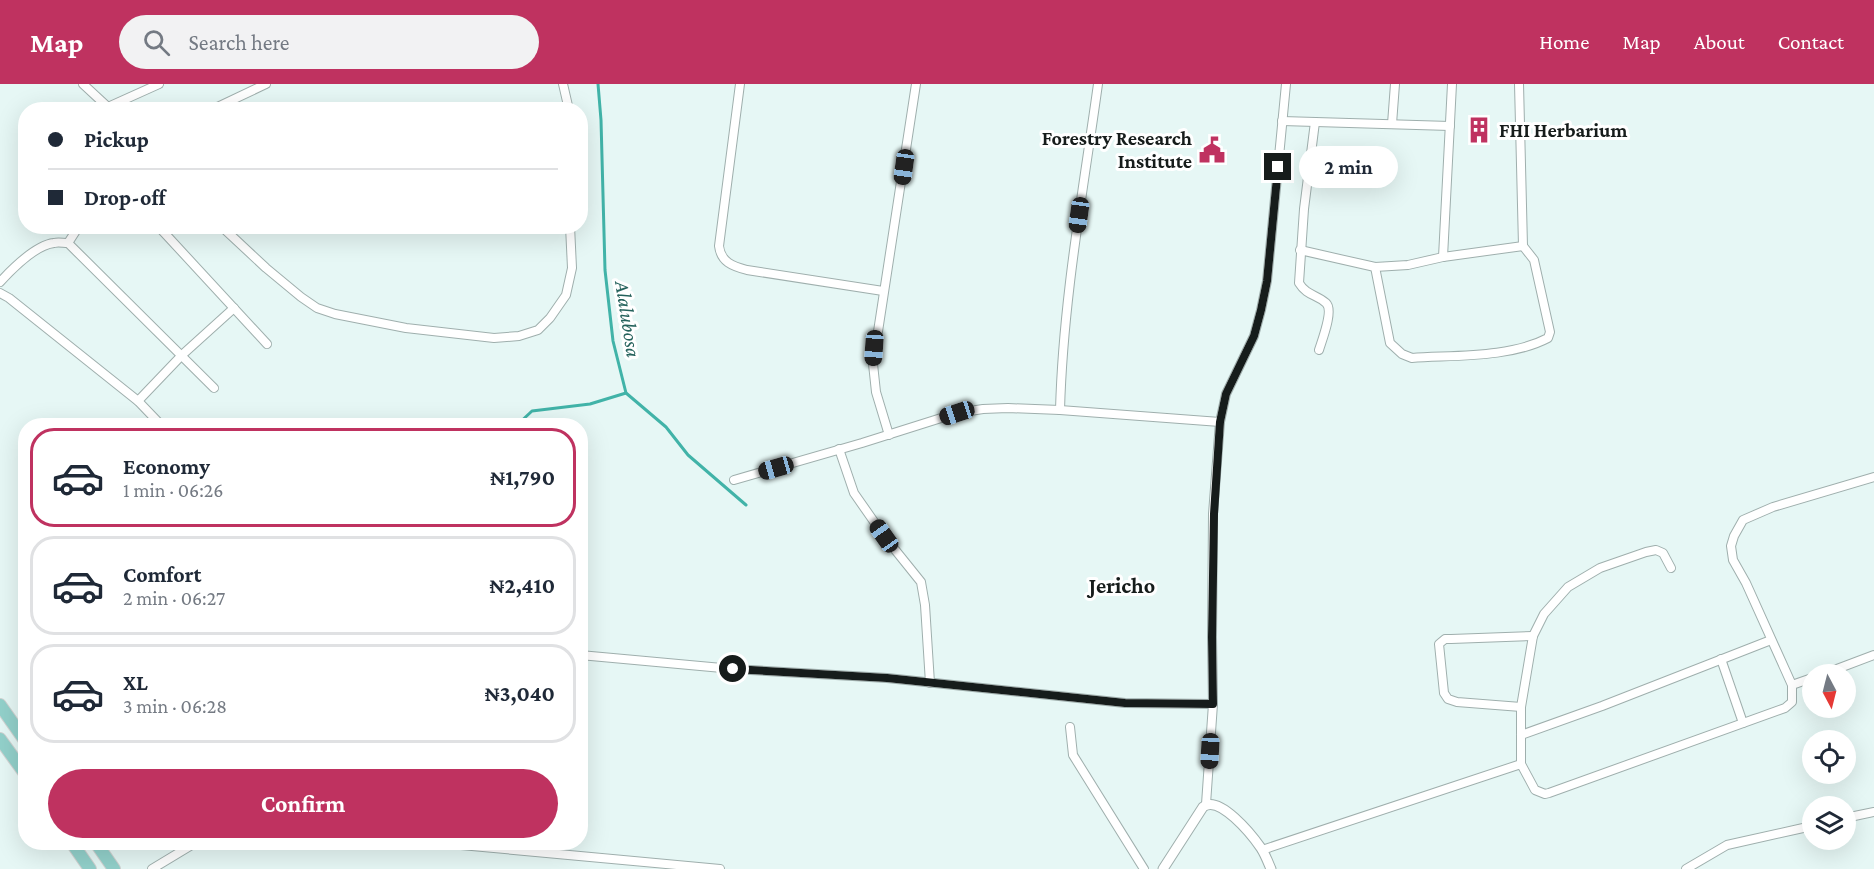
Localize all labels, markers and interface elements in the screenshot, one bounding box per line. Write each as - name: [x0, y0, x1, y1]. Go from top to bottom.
- search box: [119, 15, 539, 69]
- icon: search: [140, 26, 173, 59]
- text: Map: [30, 27, 83, 58]
- text: Search here: [188, 30, 289, 55]
- text: Home: [1539, 30, 1589, 54]
- text: Map: [1622, 30, 1661, 54]
- text: About: [1694, 30, 1745, 54]
- text: Contact: [1778, 30, 1844, 54]
- building icon: FHI Herbarium: [1464, 115, 1494, 145]
- place label: FHI Herbarium: [1499, 119, 1627, 141]
- text: Pickup: [84, 127, 149, 152]
- place label: Forestry Research Institute: [1042, 127, 1193, 172]
- public building icon: Forestry Research Institute: [1197, 135, 1227, 165]
- callout: 2 min: [1299, 146, 1398, 188]
- car: [893, 148, 915, 186]
- route end: [1264, 153, 1291, 180]
- text: 2 min: [1324, 156, 1373, 178]
- text: Drop-off: [84, 185, 166, 210]
- car: [1068, 196, 1090, 234]
- water label: Alalubosa: [610, 278, 646, 359]
- car: [864, 329, 884, 367]
- car: [937, 399, 977, 427]
- icon: car: [51, 451, 105, 505]
- text: Economy: [123, 454, 210, 479]
- car: [756, 454, 796, 482]
- text: ₦1,790: [490, 465, 555, 490]
- text: 1 min · 06:26: [123, 479, 223, 501]
- car: [866, 516, 902, 556]
- icon: car: [51, 559, 105, 613]
- text: Comfort: [123, 562, 201, 587]
- text: ₦2,410: [490, 573, 555, 598]
- district label: Jericho: [1087, 573, 1155, 598]
- text: 2 min · 06:27: [123, 587, 225, 609]
- route start: [719, 655, 746, 682]
- north arrow: [1802, 664, 1856, 718]
- map controls: [1802, 664, 1856, 850]
- icon: car: [51, 667, 105, 721]
- text: XL: [123, 670, 148, 695]
- text: ₦3,040: [485, 681, 555, 706]
- text: 3 min · 06:28: [123, 695, 227, 717]
- button: locate: [1802, 730, 1856, 784]
- car: [1200, 733, 1220, 769]
- button: Confirm: [48, 769, 558, 838]
- button: layers: [1802, 796, 1856, 850]

